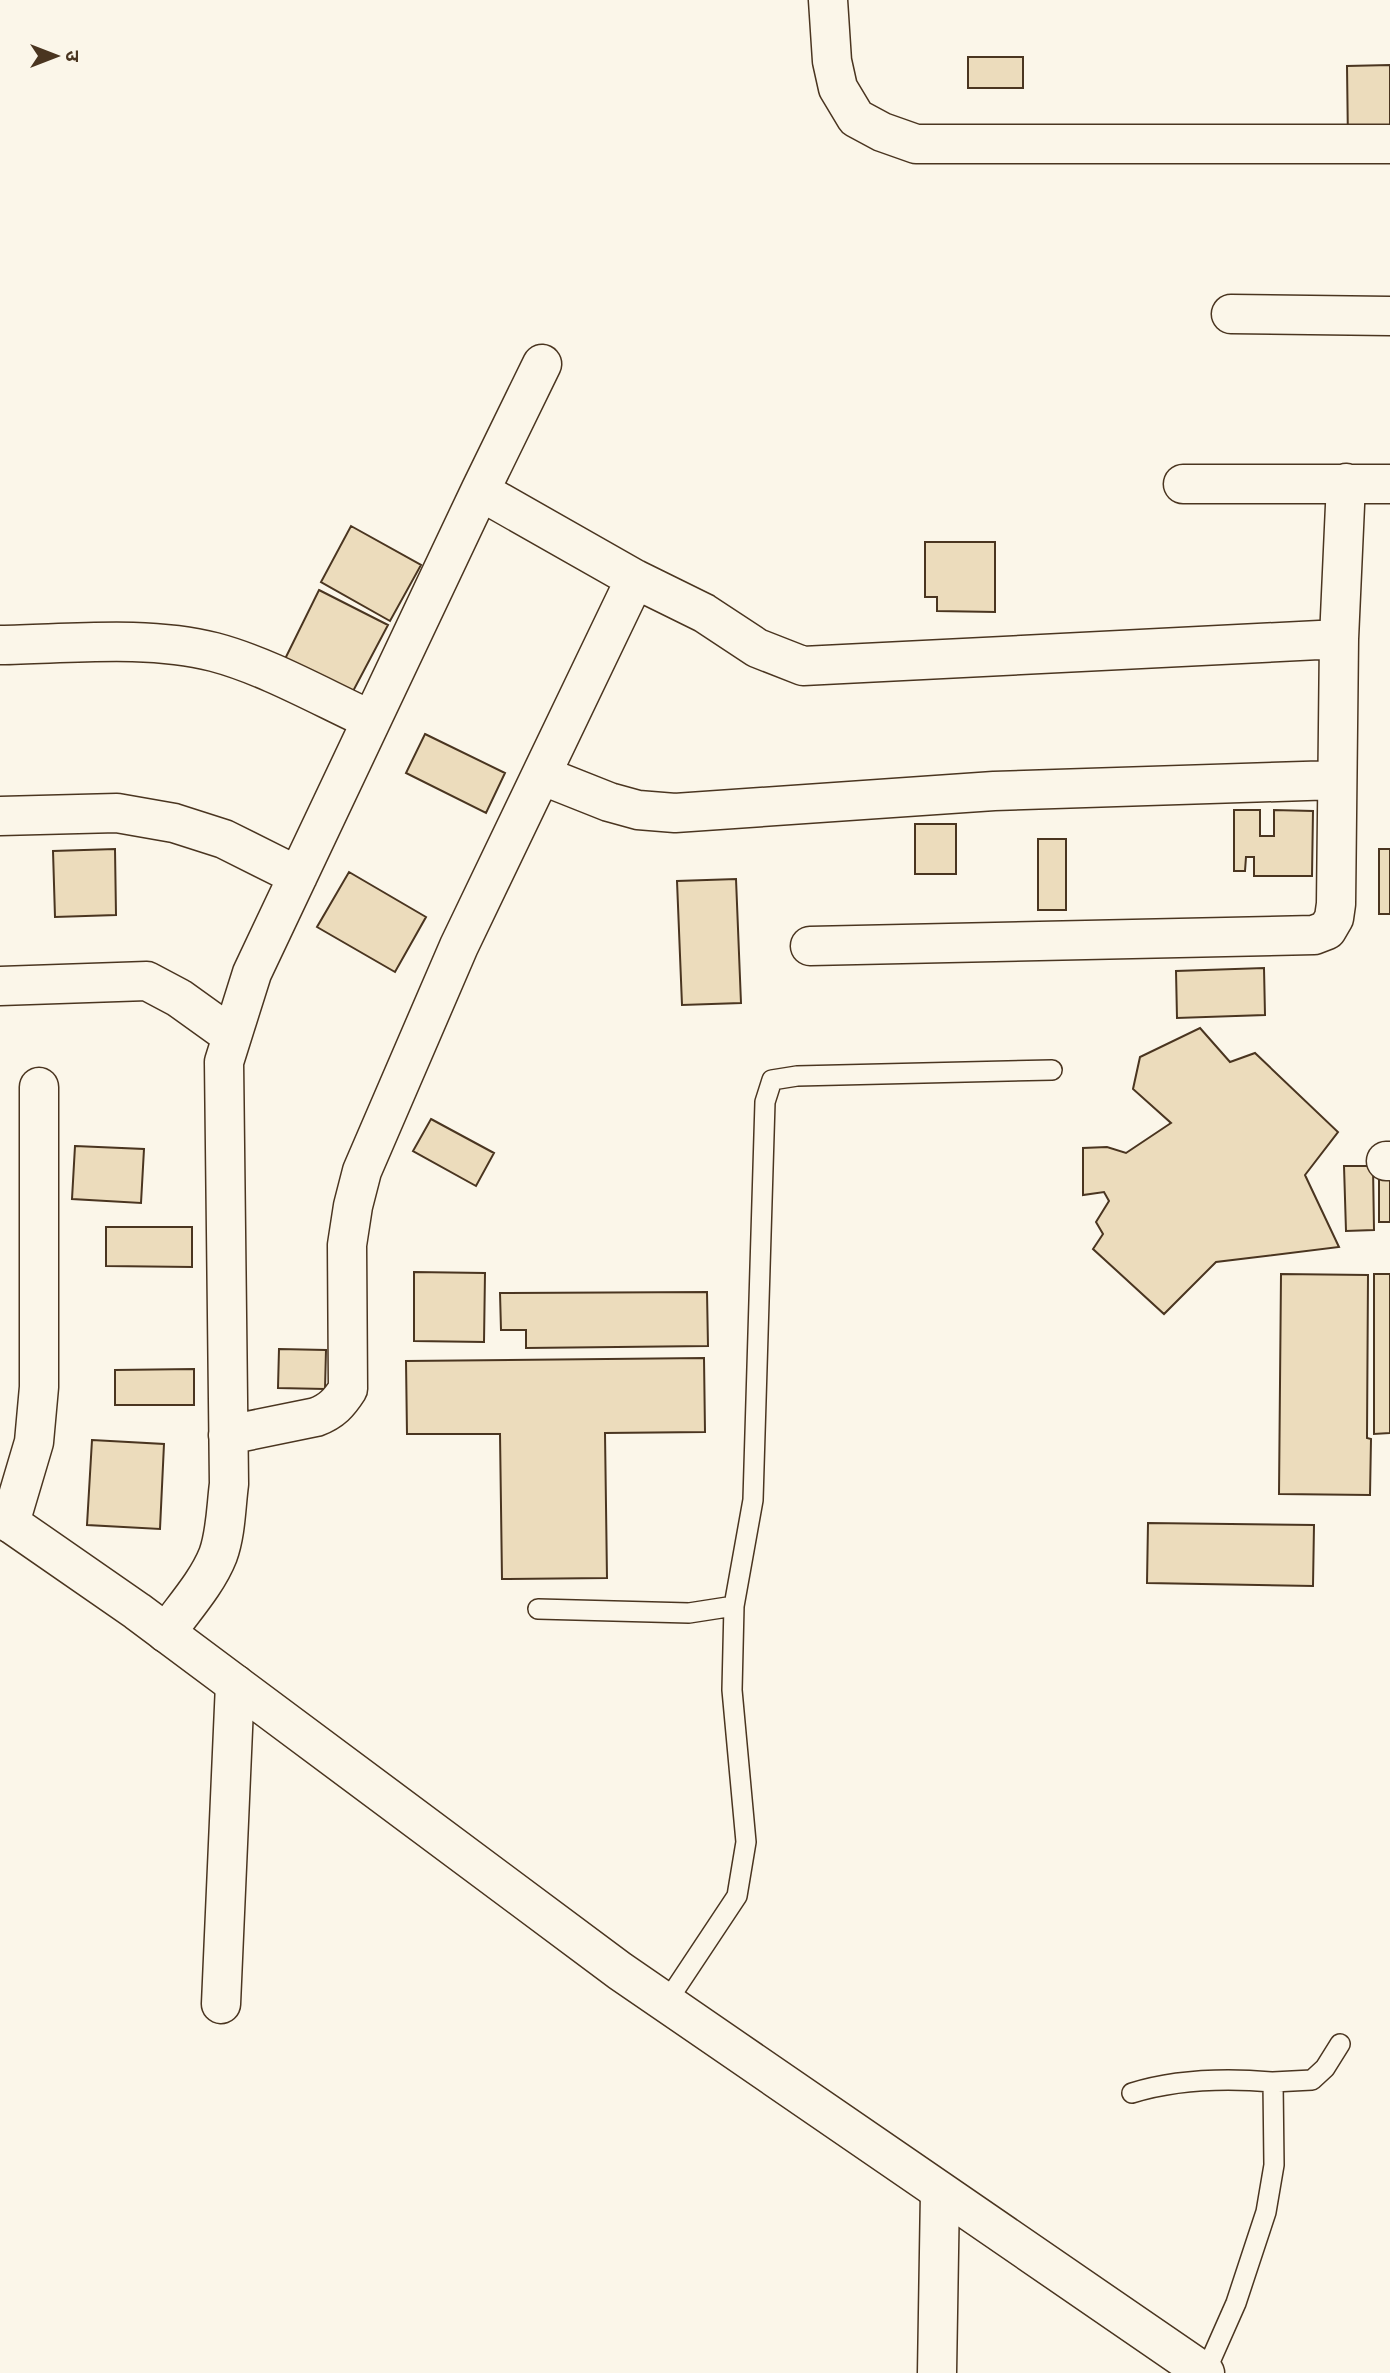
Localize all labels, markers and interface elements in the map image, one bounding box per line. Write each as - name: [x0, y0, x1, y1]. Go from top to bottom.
- north arrow: [21, 21, 91, 91]
- text: उ: [61, 50, 85, 62]

